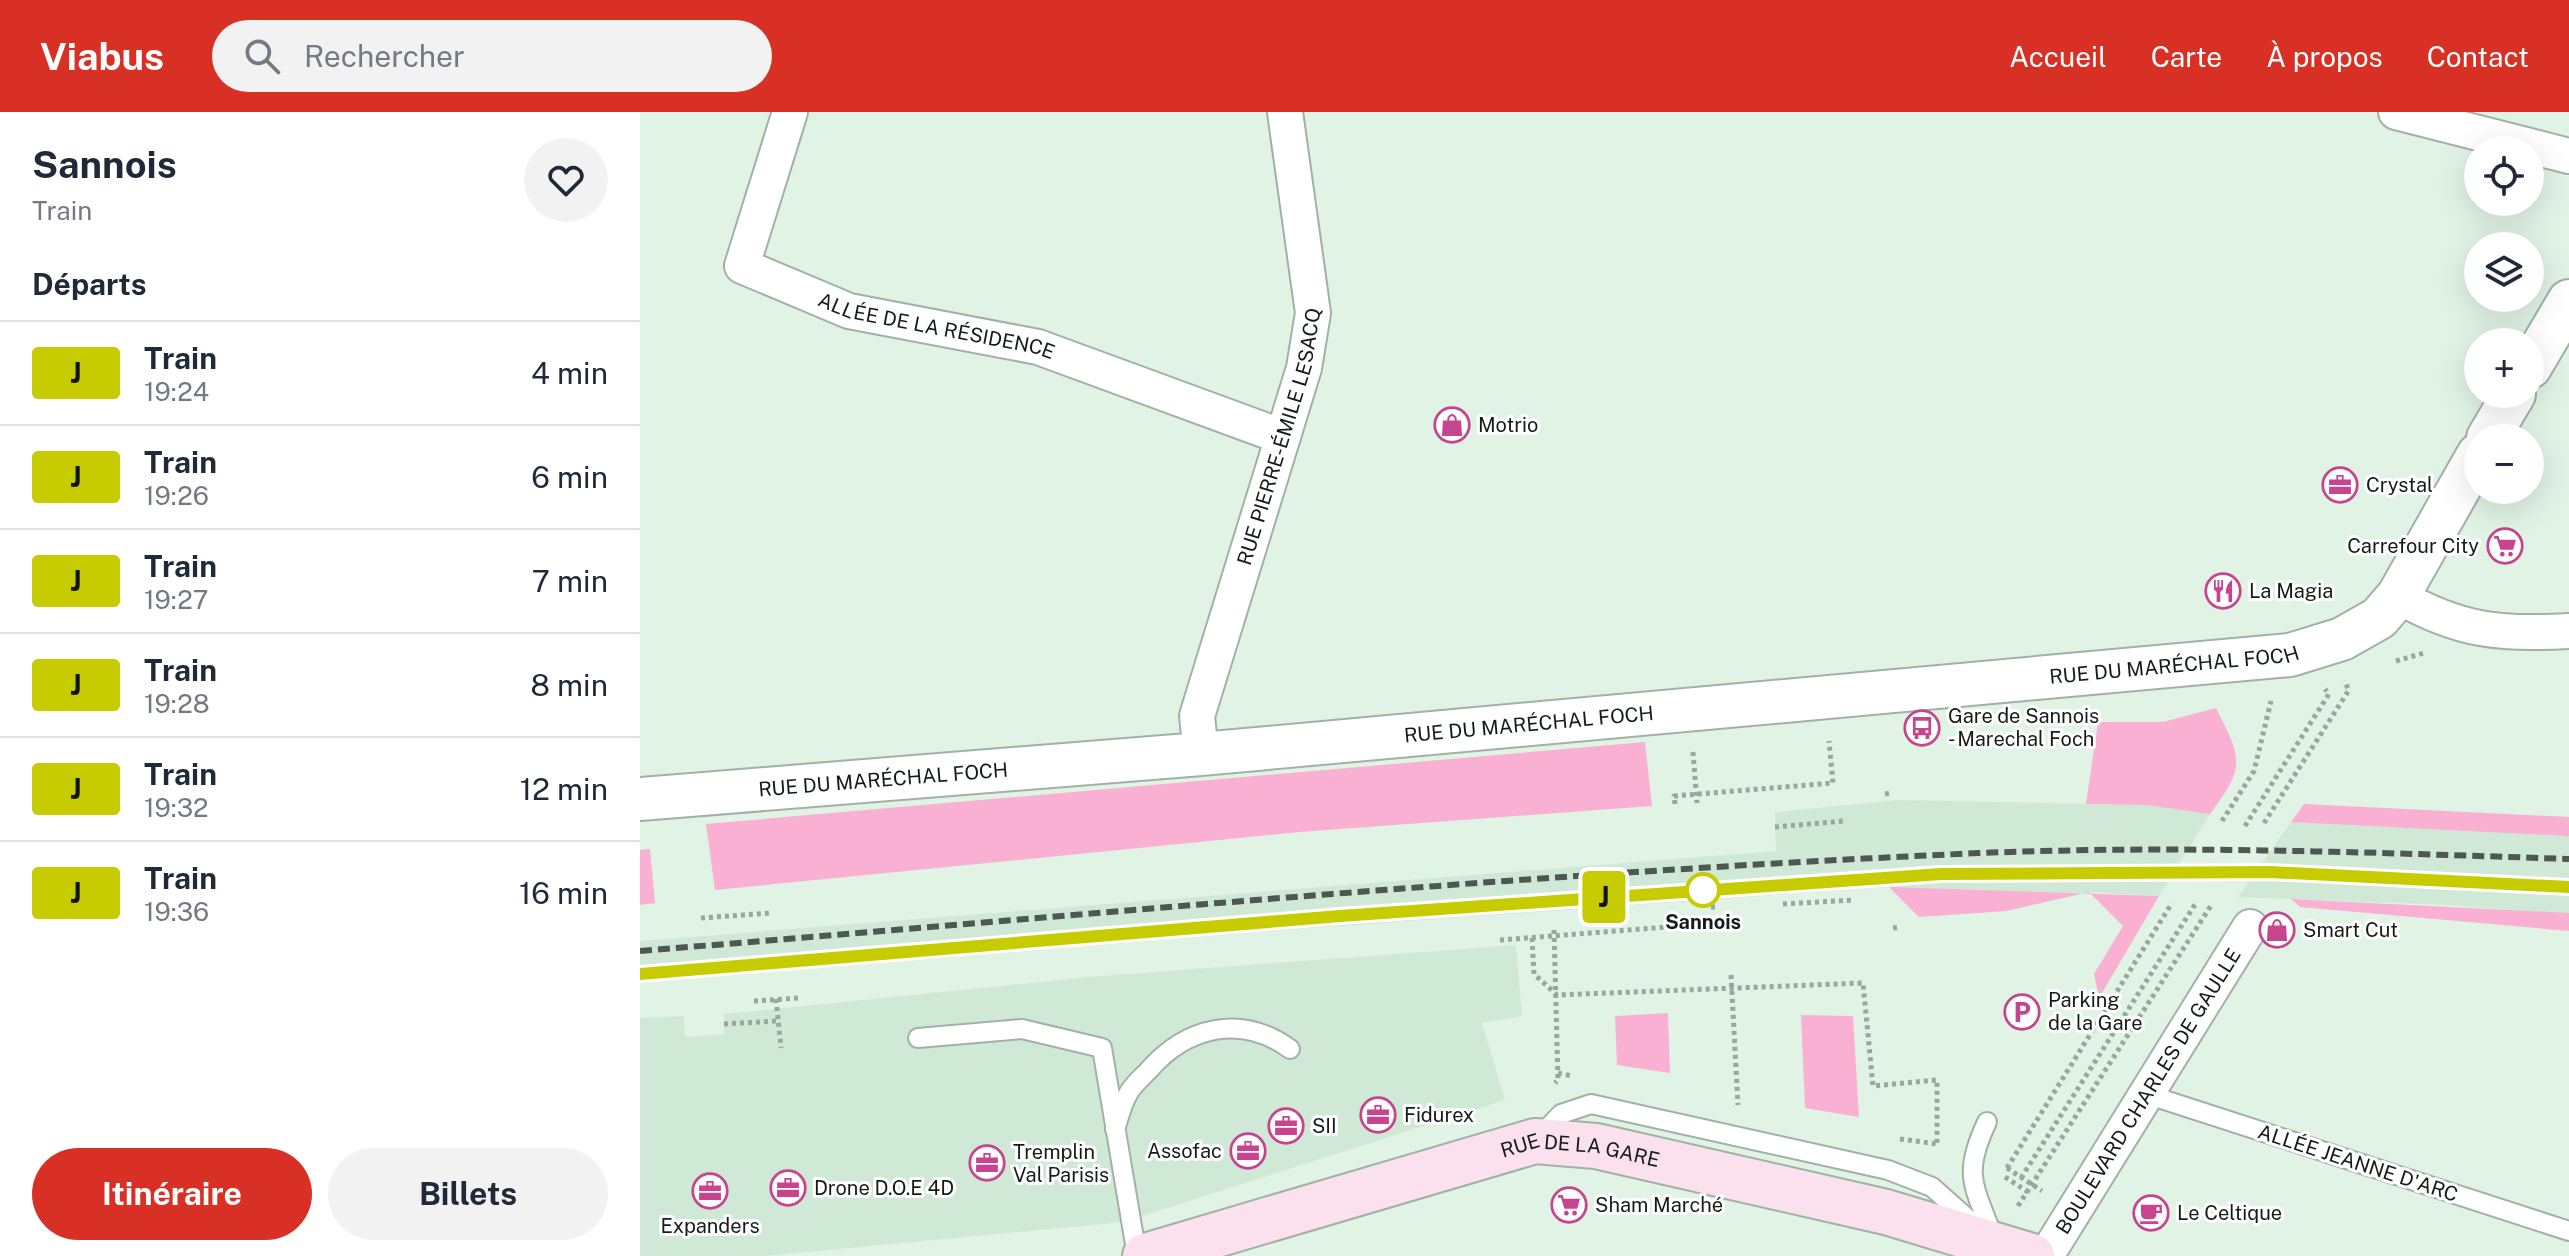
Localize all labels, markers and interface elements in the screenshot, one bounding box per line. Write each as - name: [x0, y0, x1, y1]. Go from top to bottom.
- search box: [212, 20, 772, 92]
- text: Viabus: [40, 34, 164, 79]
- icon: search: [240, 34, 284, 78]
- text: Rechercher: [304, 38, 465, 74]
- text: Accueil: [2009, 40, 2107, 73]
- text: Carte: [2151, 40, 2222, 73]
- text: À propos: [2266, 40, 2383, 73]
- text: Contact: [2427, 40, 2529, 73]
- map controls: [2464, 136, 2544, 504]
- button: locate: [2464, 136, 2544, 216]
- button: heart: [524, 138, 608, 222]
- text: Sannois: [32, 142, 177, 187]
- text: Train: [32, 195, 92, 226]
- button: layers: [2464, 232, 2544, 312]
- text: Départs: [32, 266, 146, 302]
- street label: ALLÉE DE LA RÉSIDENCE: [814, 287, 1058, 364]
- street label: RUE PIERRE-ÉMILE LESACQ: [1232, 306, 1326, 568]
- button: +: [2464, 328, 2544, 408]
- text: Train: [144, 340, 217, 376]
- text: 4 min: [531, 355, 608, 391]
- text: J: [70, 356, 82, 389]
- text: 19:24: [144, 376, 209, 407]
- shop icon: Motrio: [1433, 406, 1471, 444]
- place label: Motrio: [1478, 413, 1538, 437]
- button: −: [2464, 424, 2544, 504]
- text: Train: [144, 444, 217, 480]
- text: 6 min: [531, 459, 608, 495]
- text: J: [70, 460, 82, 493]
- office icon: Crystal: [2321, 466, 2359, 504]
- place label: Crystal: [2366, 473, 2433, 497]
- text: 19:26: [144, 480, 209, 511]
- supermarket icon: Carrefour City: [2486, 527, 2524, 565]
- place label: Carrefour City: [2347, 534, 2479, 558]
- text: Train: [144, 548, 217, 584]
- text: 7 min: [532, 563, 608, 599]
- text: J: [70, 564, 82, 597]
- restaurant icon: La Magia: [2204, 572, 2242, 610]
- place label: La Magia: [2249, 579, 2333, 603]
- text: 19:27: [144, 584, 208, 615]
- street label: RUE DU MARÉCHAL FOCH: [2048, 641, 2302, 689]
- text: Train: [144, 652, 217, 688]
- text: 8 min: [530, 667, 608, 703]
- text: J: [70, 668, 82, 701]
- text: 19:28: [144, 688, 210, 719]
- street label: RUE DU MARÉCHAL FOCH: [1403, 701, 1655, 747]
- place label: Gare de Sannois - Marechal Foch: [1948, 704, 2099, 751]
- bus stop icon: Gare de Sannois - Marechal Foch: [1903, 709, 1941, 747]
- text: Train: [144, 756, 217, 792]
- street label: RUE DU MARÉCHAL FOCH: [757, 758, 1009, 801]
- text: 12 min: [520, 771, 608, 807]
- text: J: [70, 772, 82, 805]
- text: 19:32: [144, 792, 209, 823]
- text: Train: [144, 860, 217, 896]
- line badge: J: [1578, 871, 1630, 923]
- marker: Sannois: [1686, 873, 1720, 907]
- text: 16 min: [519, 875, 608, 911]
- text: J: [70, 876, 82, 909]
- text: J: [1598, 880, 1610, 913]
- text: 19:36: [144, 896, 209, 927]
- place label: Sannois: [1665, 910, 1741, 934]
- shop icon: Smart Cut: [2258, 911, 2296, 949]
- place label: Smart Cut: [2303, 918, 2398, 942]
- street label: BOULEVARD CHARLES DE GAULLE: [2051, 944, 2246, 1238]
- place label: Parking de la Gare: [2048, 988, 2143, 1035]
- parking icon: Parking de la Gare: [2003, 993, 2041, 1031]
- office icon: Fidurex: [1359, 1096, 1397, 1134]
- place label: Fidurex: [1404, 1103, 1474, 1127]
- office icon: SII: [1267, 1107, 1305, 1145]
- place label: SII: [1312, 1114, 1337, 1138]
- street label: ALLÉE JEANNE D'ARC: [2255, 1118, 2461, 1207]
- street label: RUE DE LA GARE: [1498, 1128, 1662, 1172]
- office icon: Assofac: [1229, 1132, 1267, 1170]
- place label: Assofac: [1147, 1139, 1222, 1163]
- place label: Tremplin Val Parisis: [1013, 1140, 1109, 1187]
- office icon: Tremplin Val Parisis: [968, 1144, 1006, 1182]
- button: Itinéraire: [32, 1148, 312, 1240]
- button: Billets: [328, 1148, 608, 1240]
- office icon: Drone D.O.E 4D: [769, 1169, 807, 1207]
- office icon: Expanders: [691, 1172, 729, 1210]
- place label: Drone D.O.E 4D: [814, 1176, 954, 1200]
- supermarket icon: Sham Marché: [1550, 1186, 1588, 1224]
- place label: Sham Marché: [1595, 1193, 1723, 1217]
- cafe icon: Le Celtique: [2132, 1194, 2170, 1232]
- place label: Le Celtique: [2177, 1201, 2282, 1225]
- place label: Expanders: [660, 1214, 760, 1238]

